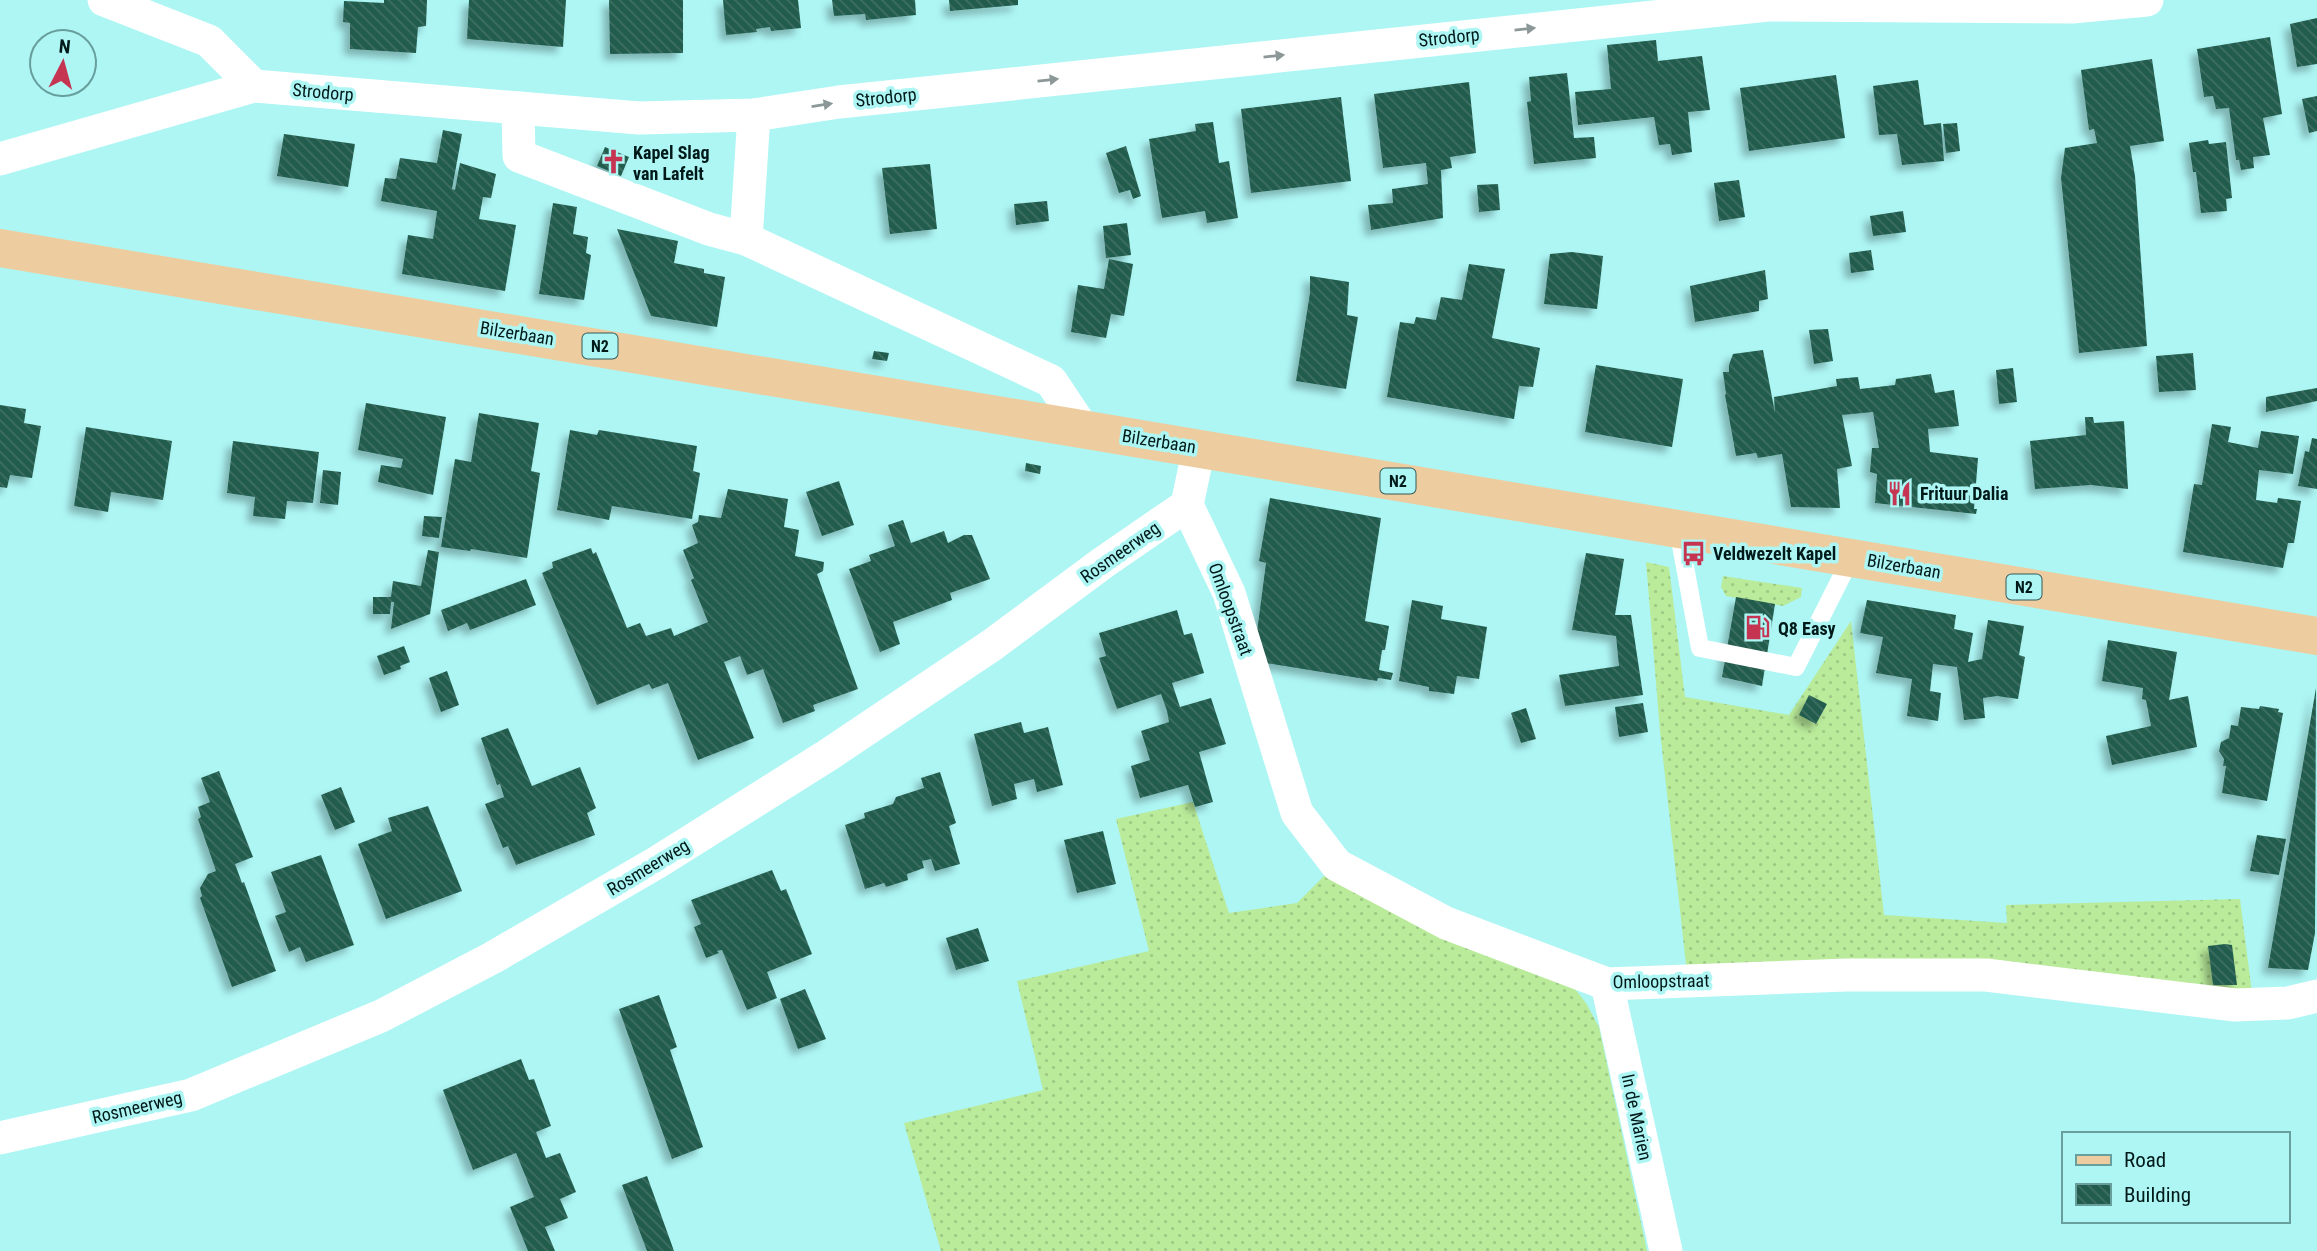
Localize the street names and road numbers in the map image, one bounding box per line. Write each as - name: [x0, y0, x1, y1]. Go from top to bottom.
- street label: Strodorp: [1417, 23, 1481, 51]
- street label: Strodorp: [292, 79, 355, 105]
- street label: Strodorp: [854, 83, 918, 111]
- street label: Bilzerbaan: [479, 317, 555, 349]
- road number: N2: [582, 334, 618, 358]
- street label: Bilzerbaan: [1121, 425, 1197, 457]
- road number: N2: [1380, 468, 1416, 494]
- street label: Rosmeerweg: [1076, 517, 1164, 587]
- street label: Bilzerbaan: [1865, 549, 1943, 583]
- street label: Omloopstraat: [1205, 560, 1257, 658]
- road number: N2: [2007, 574, 2042, 600]
- street label: Rosmeerweg: [603, 834, 693, 900]
- street label: Omloopstraat: [1612, 970, 1710, 992]
- street label: In de Marien: [1618, 1072, 1656, 1162]
- street label: Rosmeerweg: [90, 1086, 184, 1128]

